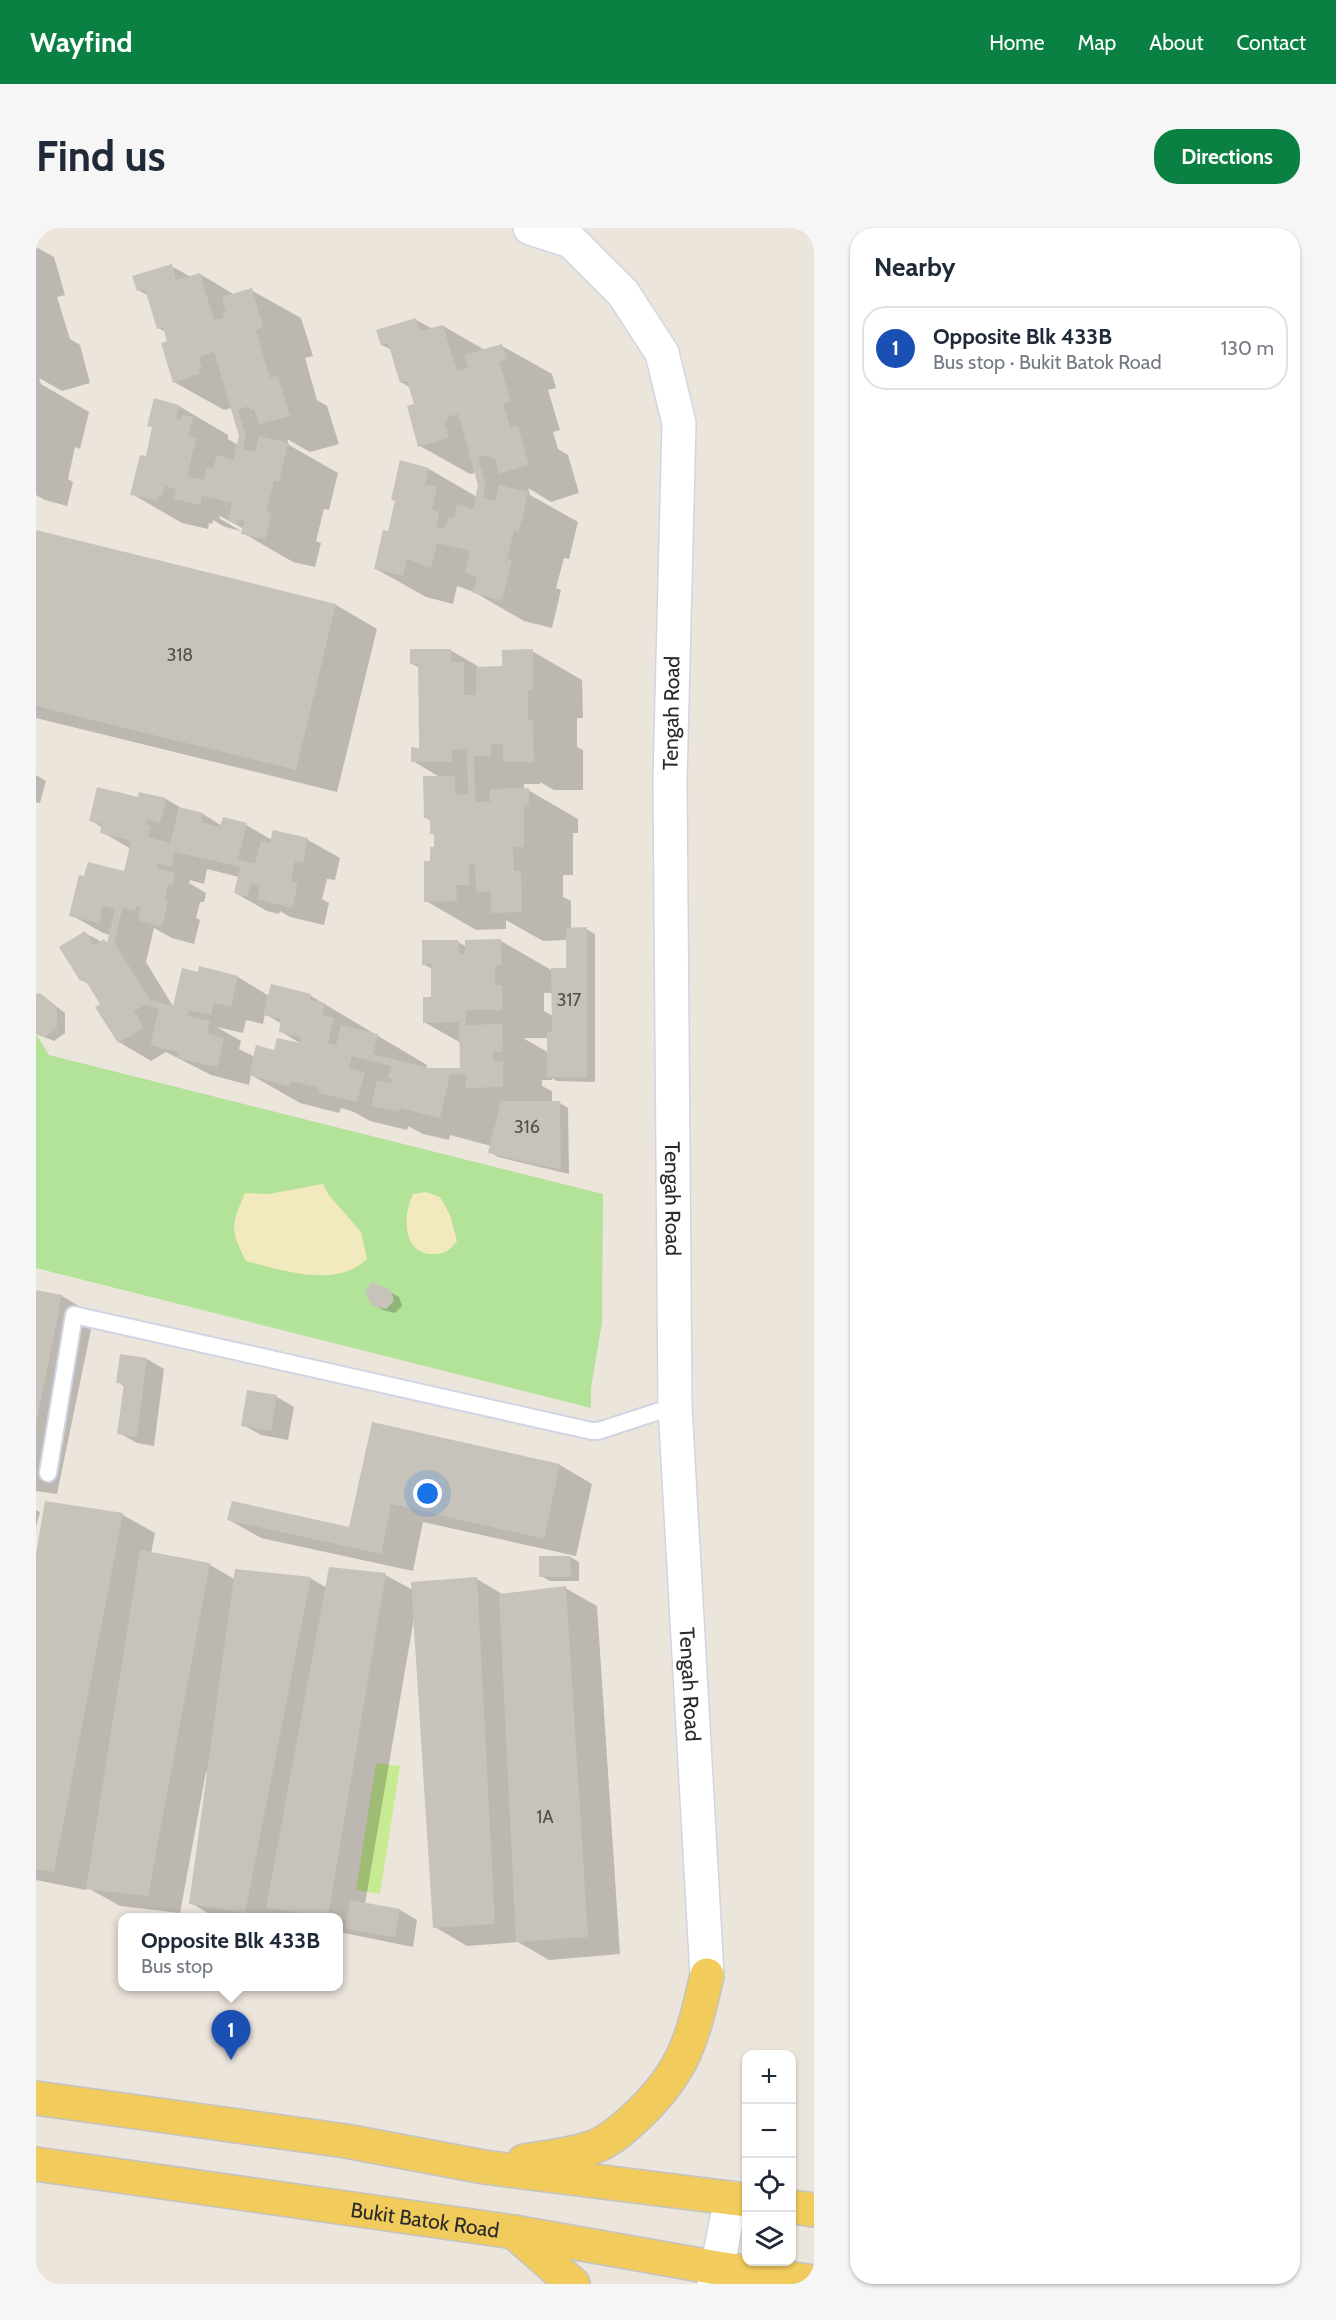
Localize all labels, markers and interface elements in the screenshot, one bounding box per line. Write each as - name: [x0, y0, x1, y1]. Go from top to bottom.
- text: Wayfind: [30, 25, 132, 59]
- text: Home: [989, 30, 1045, 55]
- text: Map: [1078, 30, 1116, 55]
- text: About: [1149, 30, 1203, 55]
- text: Contact: [1236, 30, 1306, 55]
- button: Directions: [1154, 129, 1300, 184]
- text: Find us: [36, 130, 165, 182]
- text: Nearby: [874, 251, 955, 283]
- text: Opposite Blk 433B: [933, 323, 1112, 350]
- text: 1: [892, 336, 899, 360]
- text: 130 m: [1221, 336, 1274, 360]
- text: Bus stop · Bukit Batok Road: [933, 350, 1162, 374]
- house number: 318: [167, 644, 193, 666]
- street label: Tengah Road: [658, 656, 684, 770]
- house number: 317: [557, 989, 581, 1011]
- house number: 316: [514, 1116, 540, 1138]
- street label: Tengah Road: [660, 1141, 686, 1256]
- your location: [413, 1479, 442, 1508]
- street label: Tengah Road: [675, 1627, 706, 1742]
- house number: 1A: [537, 1806, 553, 1828]
- popup: [118, 1913, 343, 1991]
- text: Opposite Blk 433B: [141, 1927, 320, 1954]
- text: Bus stop: [141, 1954, 213, 1978]
- pin: 1: [212, 2010, 250, 2060]
- map controls: [742, 2050, 796, 2266]
- button: +: [742, 2050, 796, 2104]
- button: −: [742, 2104, 796, 2158]
- button: locate: [742, 2158, 796, 2212]
- street label: Bukit Batok Road: [349, 2196, 501, 2242]
- button: layers: [742, 2212, 796, 2266]

